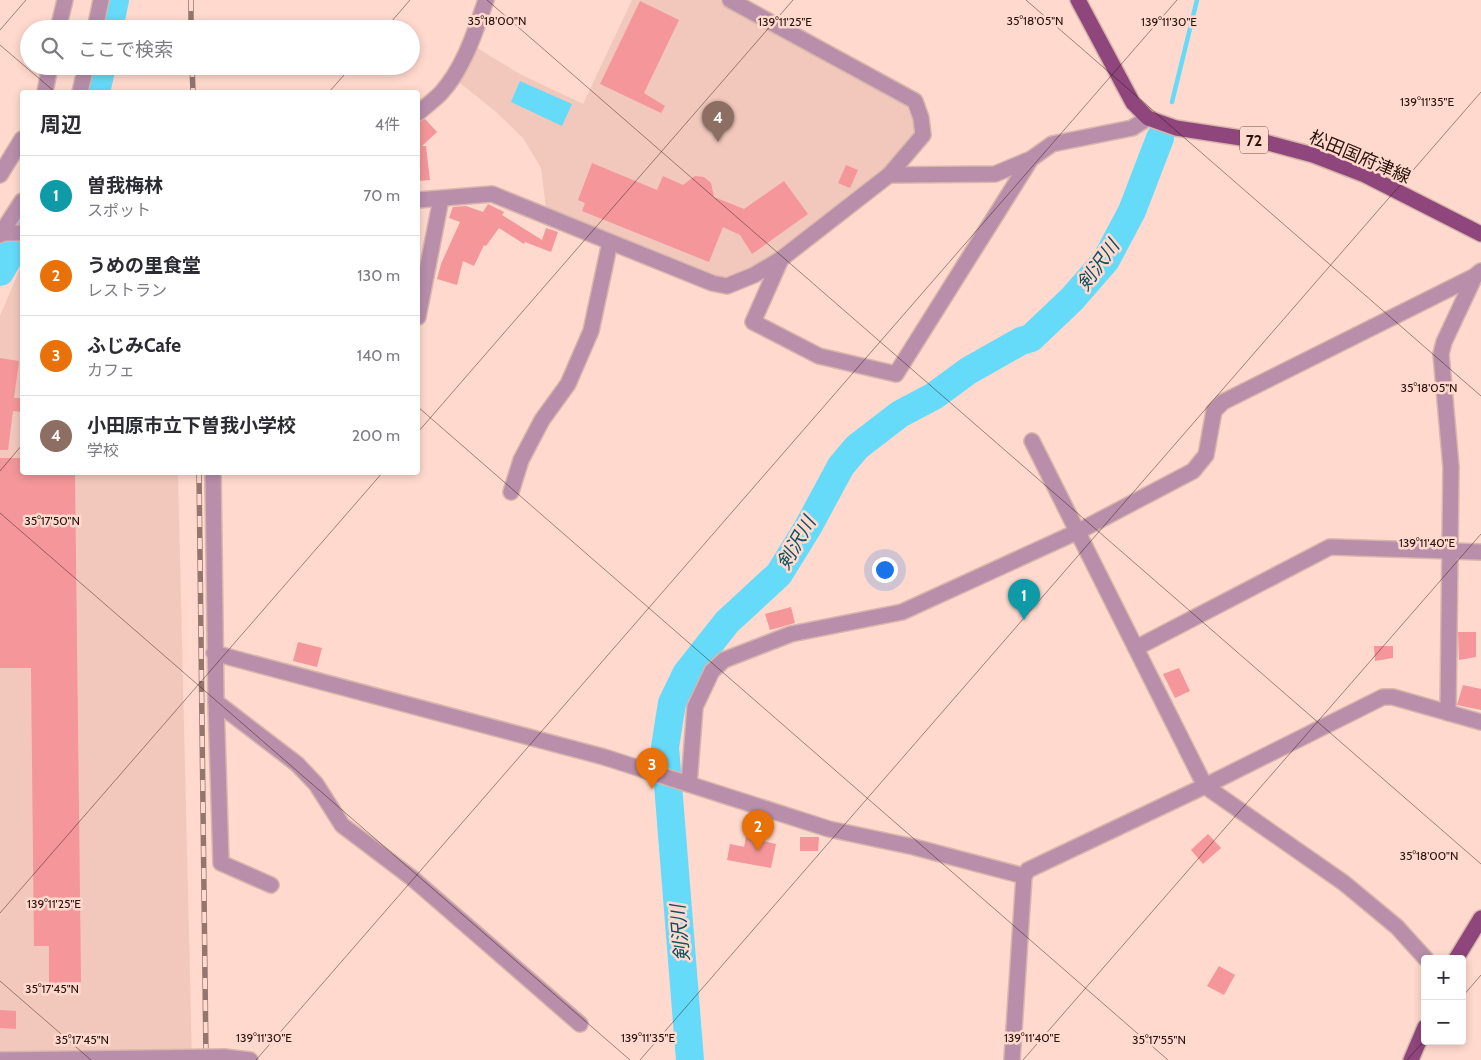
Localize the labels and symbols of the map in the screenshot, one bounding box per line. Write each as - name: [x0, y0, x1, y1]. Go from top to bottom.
- text: 35°18'00"N: [468, 13, 526, 28]
- text: 35°18'05"N: [1007, 13, 1063, 28]
- text: 139°11'25"E: [758, 14, 812, 29]
- text: 139°11'30"E: [1141, 14, 1197, 29]
- text: 139°11'35"E: [1400, 94, 1454, 109]
- pin: 4: [702, 101, 734, 142]
- road number: 72: [1240, 126, 1268, 154]
- street label: 松田国府津線: [1306, 126, 1414, 188]
- water label: 剣沢川: [1072, 234, 1125, 295]
- text: 35°18'05"N: [1401, 380, 1457, 395]
- water label: 剣沢川: [772, 511, 821, 573]
- text: 35°17'50"N: [24, 513, 80, 528]
- text: 139°11'40"E: [1399, 535, 1455, 550]
- your location: [872, 557, 898, 583]
- pin: 1: [1008, 579, 1040, 620]
- pin: 3: [636, 748, 668, 789]
- pin: 2: [742, 810, 774, 851]
- text: 35°18'00"N: [1400, 848, 1458, 863]
- text: 139°11'25"E: [27, 896, 81, 911]
- water label: 剣沢川: [666, 902, 694, 962]
- text: 35°17'45"N: [25, 981, 79, 996]
- text: 139°11'30"E: [236, 1030, 292, 1045]
- text: 139°11'35"E: [621, 1030, 675, 1045]
- text: 139°11'40"E: [1004, 1030, 1060, 1045]
- text: 35°17'45"N: [55, 1032, 109, 1047]
- text: 35°17'55"N: [1132, 1032, 1186, 1047]

